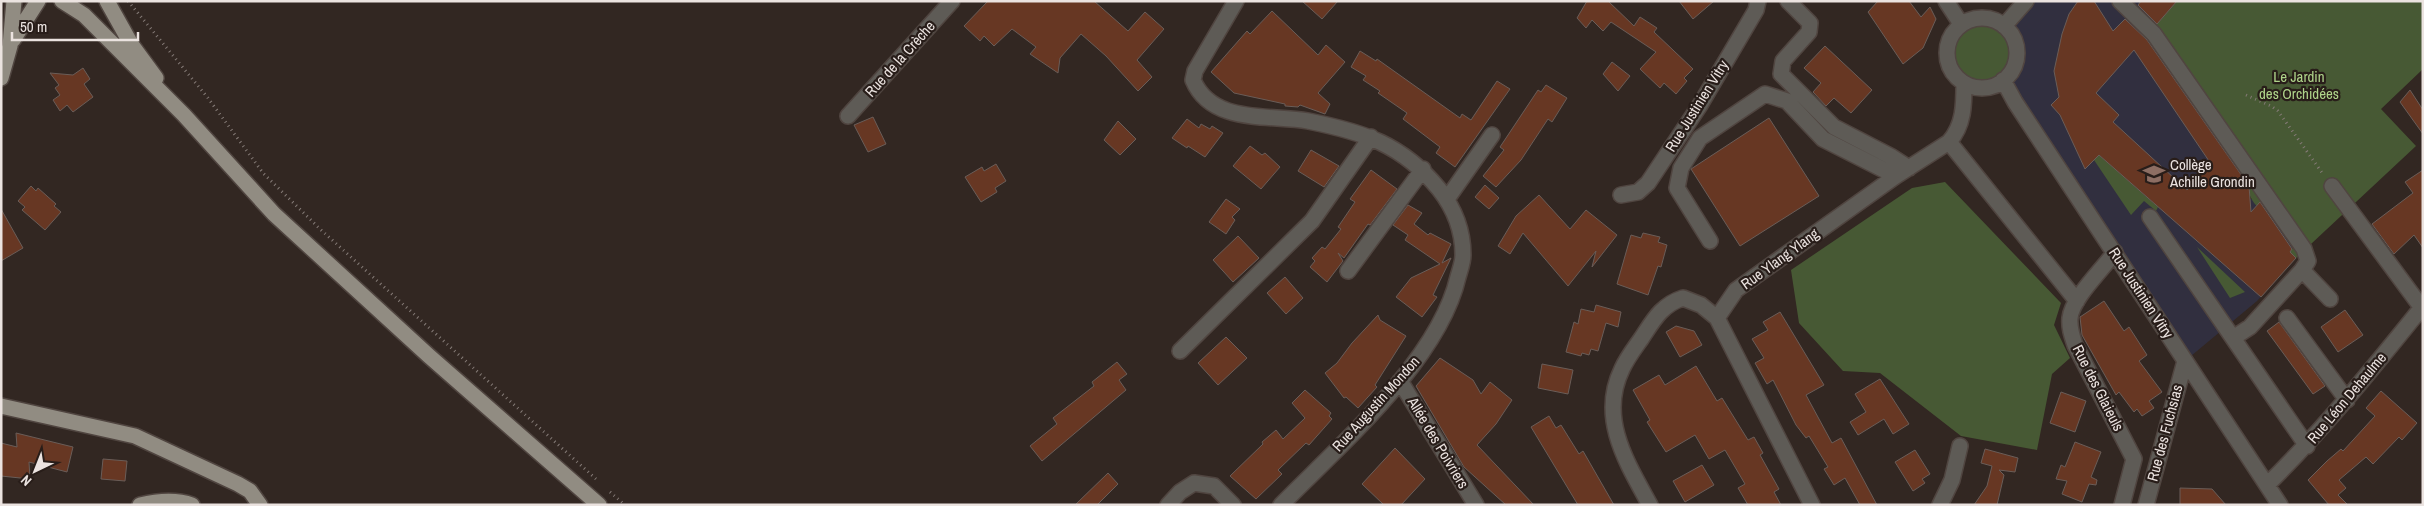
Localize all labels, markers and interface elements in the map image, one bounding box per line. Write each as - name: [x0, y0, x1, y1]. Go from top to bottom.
- scale bar: [12, 10, 139, 42]
- text: 50 m: [20, 16, 47, 37]
- street label: Rue de la Crèche: [860, 16, 940, 101]
- street label: Rue Justinien Vitry: [1660, 55, 1734, 156]
- park label: Le Jardin des Orchidées: [2259, 66, 2339, 104]
- place label: Collège Achille Grondin: [2169, 154, 2255, 192]
- school or university icon: Collège Achille Grondin: [2141, 161, 2167, 187]
- street label: Rue Ylang Ylang: [1736, 223, 1823, 294]
- street label: Rue Justinien Vitry: [2104, 243, 2179, 343]
- street label: Rue des Glaieuls: [2068, 341, 2129, 435]
- street label: Rue Léon Dehaulme: [2302, 348, 2391, 448]
- street label: Rue Augustin Mondon: [1327, 351, 1424, 456]
- street label: Rue des Fuchsias: [2142, 382, 2187, 483]
- street label: Allée des Poivriers: [1402, 392, 1474, 492]
- north arrow: [10, 446, 60, 496]
- text: N: [17, 471, 35, 490]

